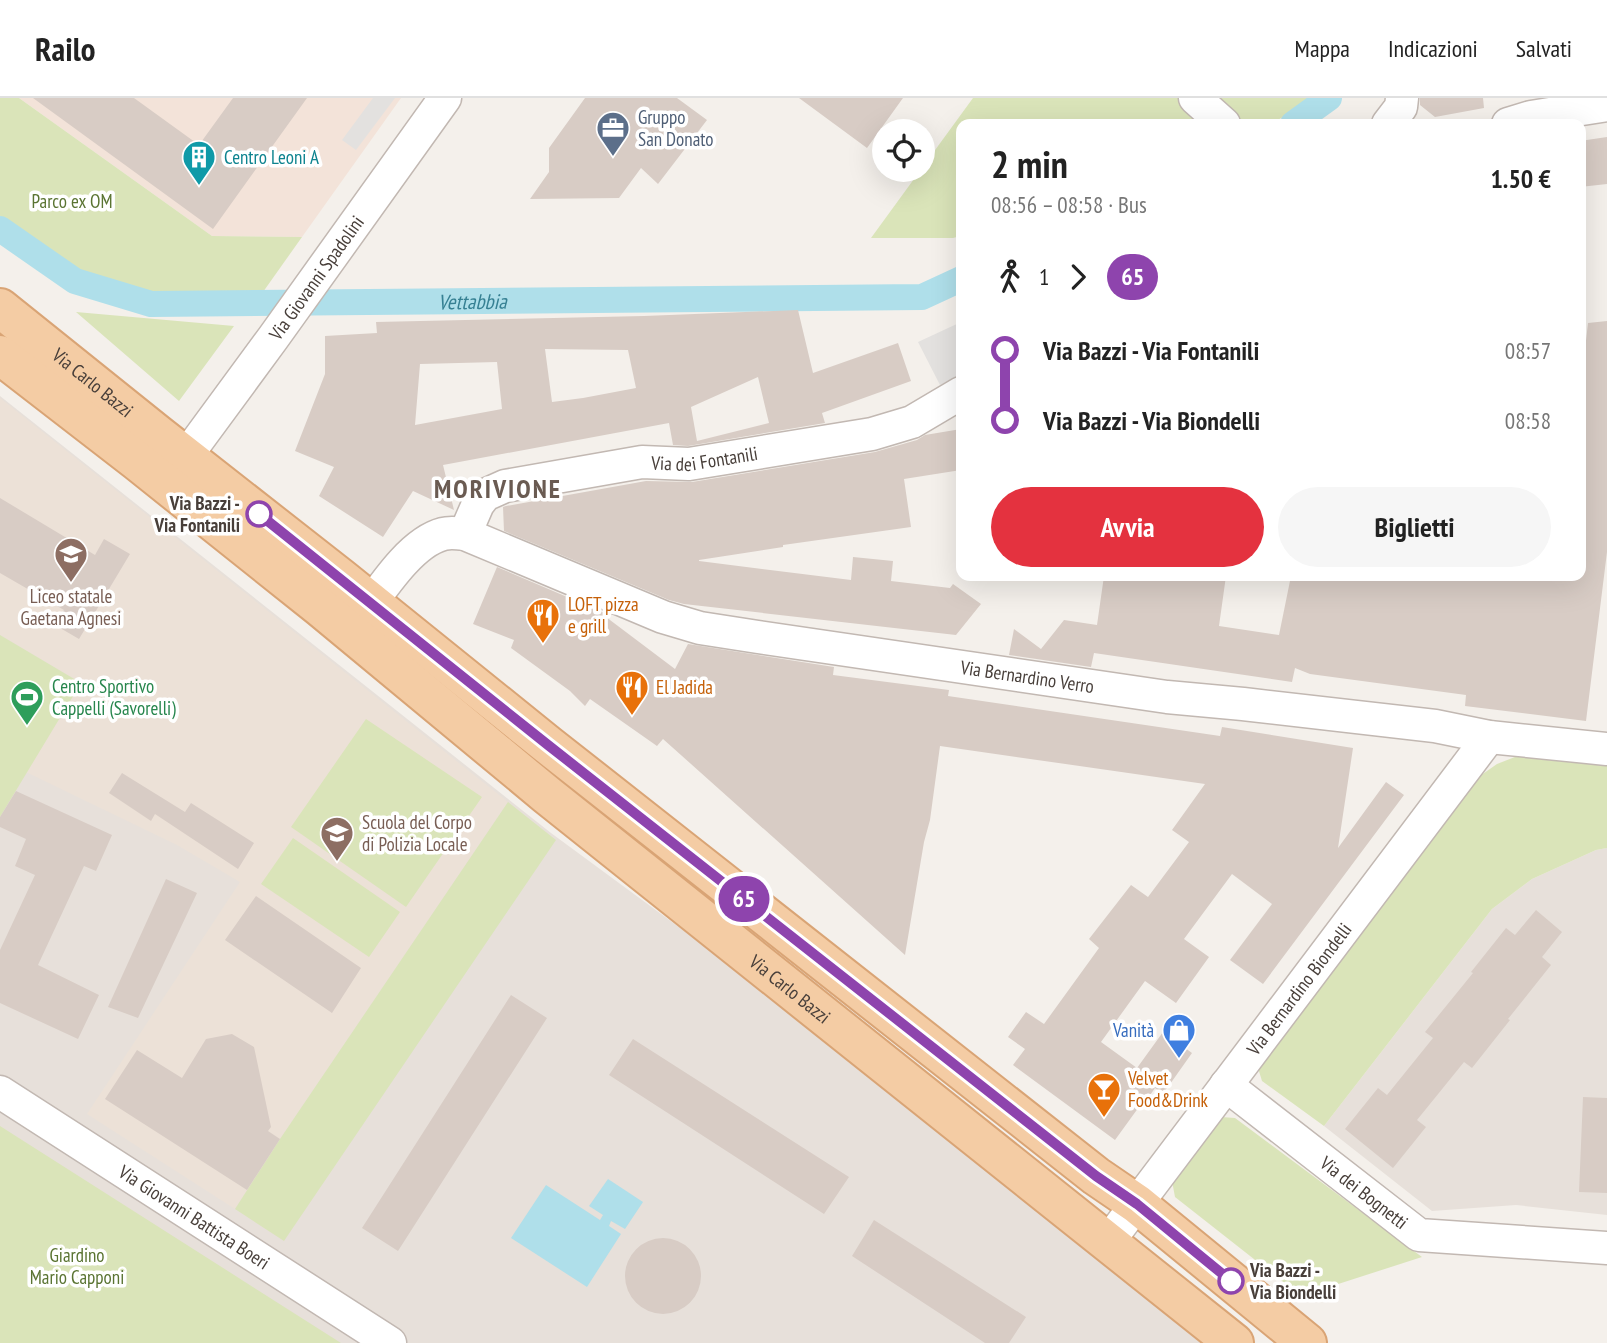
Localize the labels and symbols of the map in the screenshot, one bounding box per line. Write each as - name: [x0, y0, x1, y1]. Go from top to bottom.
- place label: Gruppo San Donato: [638, 105, 714, 151]
- office icon: Gruppo San Donato: [594, 109, 632, 158]
- building icon: Centro Leoni A: [180, 138, 218, 187]
- place label: Centro Leoni A: [224, 145, 319, 169]
- park label: Parco ex OM: [32, 189, 112, 213]
- street label: Via Giovanni Spadolini: [263, 211, 369, 345]
- water label: Vettabbia: [438, 287, 508, 315]
- street label: Via Carlo Bazzi: [47, 342, 138, 422]
- street label: Via dei Fontanili: [650, 441, 759, 476]
- district label: MORIVIONE: [434, 472, 562, 505]
- place label: Via Bazzi - Via Fontanili: [153, 491, 240, 537]
- marker: Via Bazzi - Via Fontanili: [246, 501, 272, 527]
- school or university icon: Liceo statale Gaetana Agnesi: [52, 535, 90, 584]
- place label: Liceo statale Gaetana Agnesi: [21, 584, 121, 630]
- place label: LOFT pizza e grill: [568, 592, 639, 638]
- restaurant icon: LOFT pizza e grill: [524, 596, 562, 645]
- street label: Via Bernardino Verro: [958, 655, 1096, 698]
- restaurant icon: El Jadida: [613, 668, 651, 717]
- place label: Centro Sportivo Cappelli (Savorelli): [52, 674, 176, 720]
- place label: El Jadida: [656, 675, 713, 699]
- sports icon: Centro Sportivo Cappelli (Savorelli): [8, 678, 46, 727]
- place label: Scuola del Corpo di Polizia Locale: [362, 810, 472, 856]
- school or university icon: Scuola del Corpo di Polizia Locale: [318, 814, 356, 863]
- line badge: 65: [712, 876, 776, 922]
- street label: Via Bernardino Biondelli: [1241, 918, 1357, 1061]
- street label: Via Carlo Bazzi: [744, 949, 835, 1028]
- shop icon: Vanità: [1160, 1011, 1198, 1060]
- place label: Vanità: [1112, 1018, 1154, 1042]
- place label: Velvet Food&Drink: [1127, 1066, 1209, 1112]
- bar icon: Velvet Food&Drink: [1085, 1070, 1123, 1119]
- street label: Via dei Bognetti: [1315, 1150, 1413, 1234]
- street label: Via Giovanni Battista Boeri: [113, 1159, 274, 1274]
- park label: Giardino Mario Capponi: [30, 1243, 124, 1289]
- place label: Via Bazzi - Via Biondelli: [1249, 1258, 1336, 1304]
- marker: Via Bazzi - Via Biondelli: [1218, 1268, 1244, 1294]

